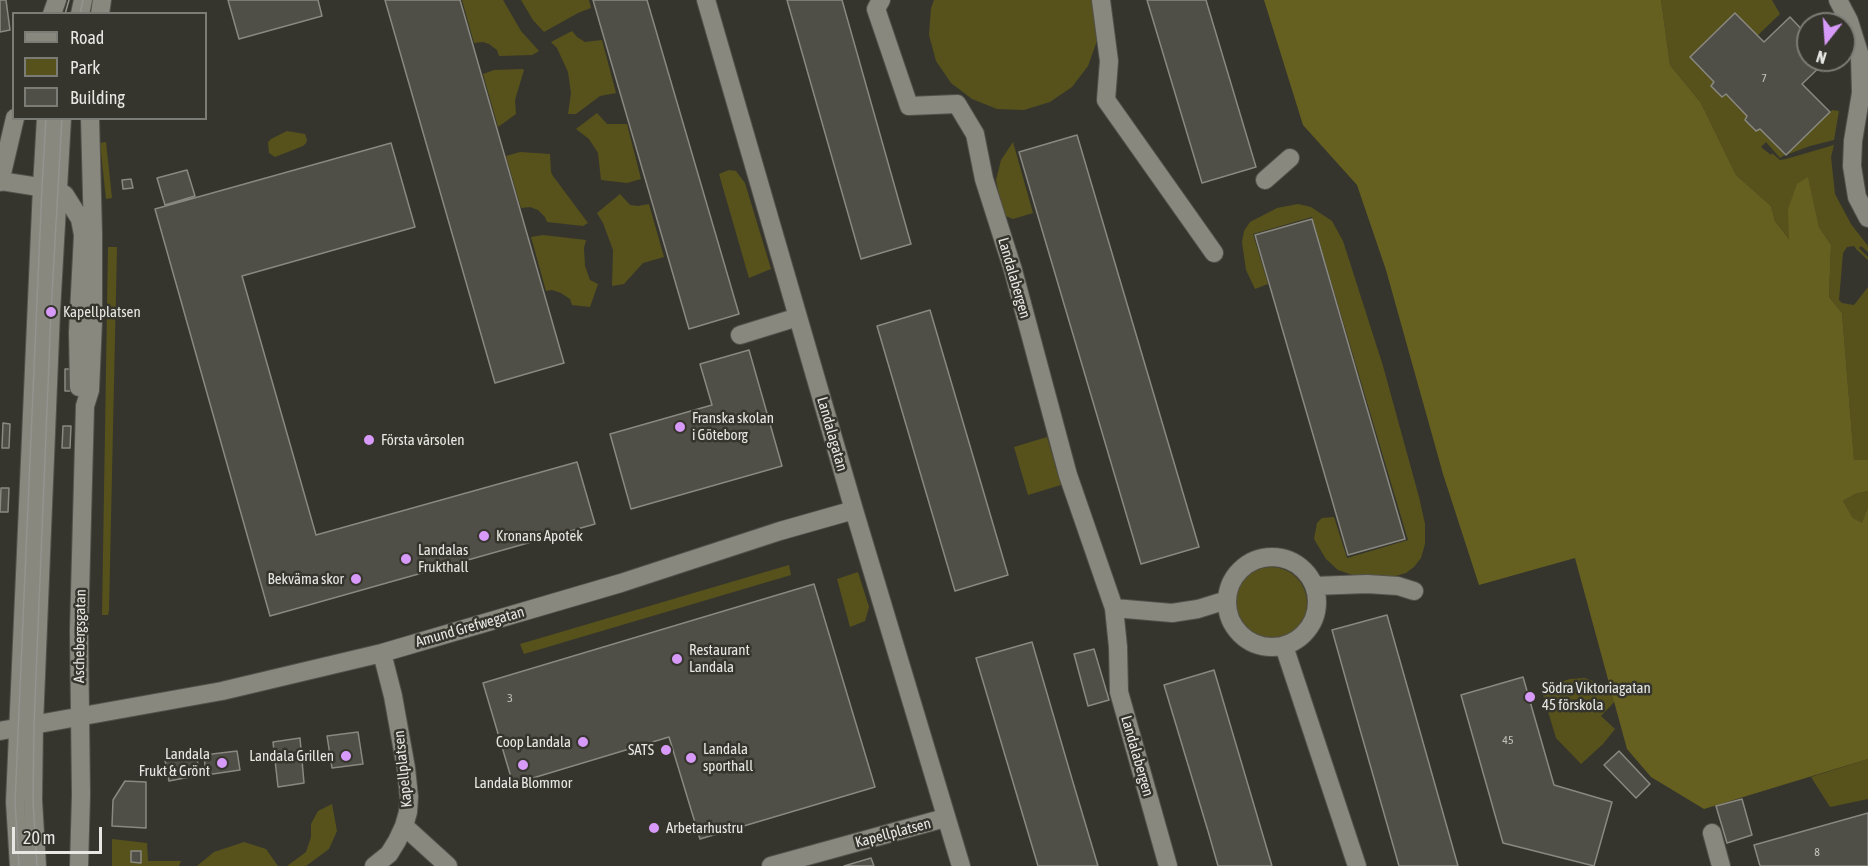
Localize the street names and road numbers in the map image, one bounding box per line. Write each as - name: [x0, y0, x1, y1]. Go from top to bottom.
- street label: Landalabergen: [994, 236, 1034, 320]
- street label: Landalagatan: [813, 395, 851, 473]
- street label: Aschebergsgatan: [70, 589, 90, 683]
- street label: Amund Grefwegatan: [413, 603, 527, 651]
- street label: Landalabergen: [1117, 714, 1157, 798]
- street label: Kapellplatsen: [390, 729, 416, 809]
- street label: Kapellplatsen: [853, 814, 933, 852]

